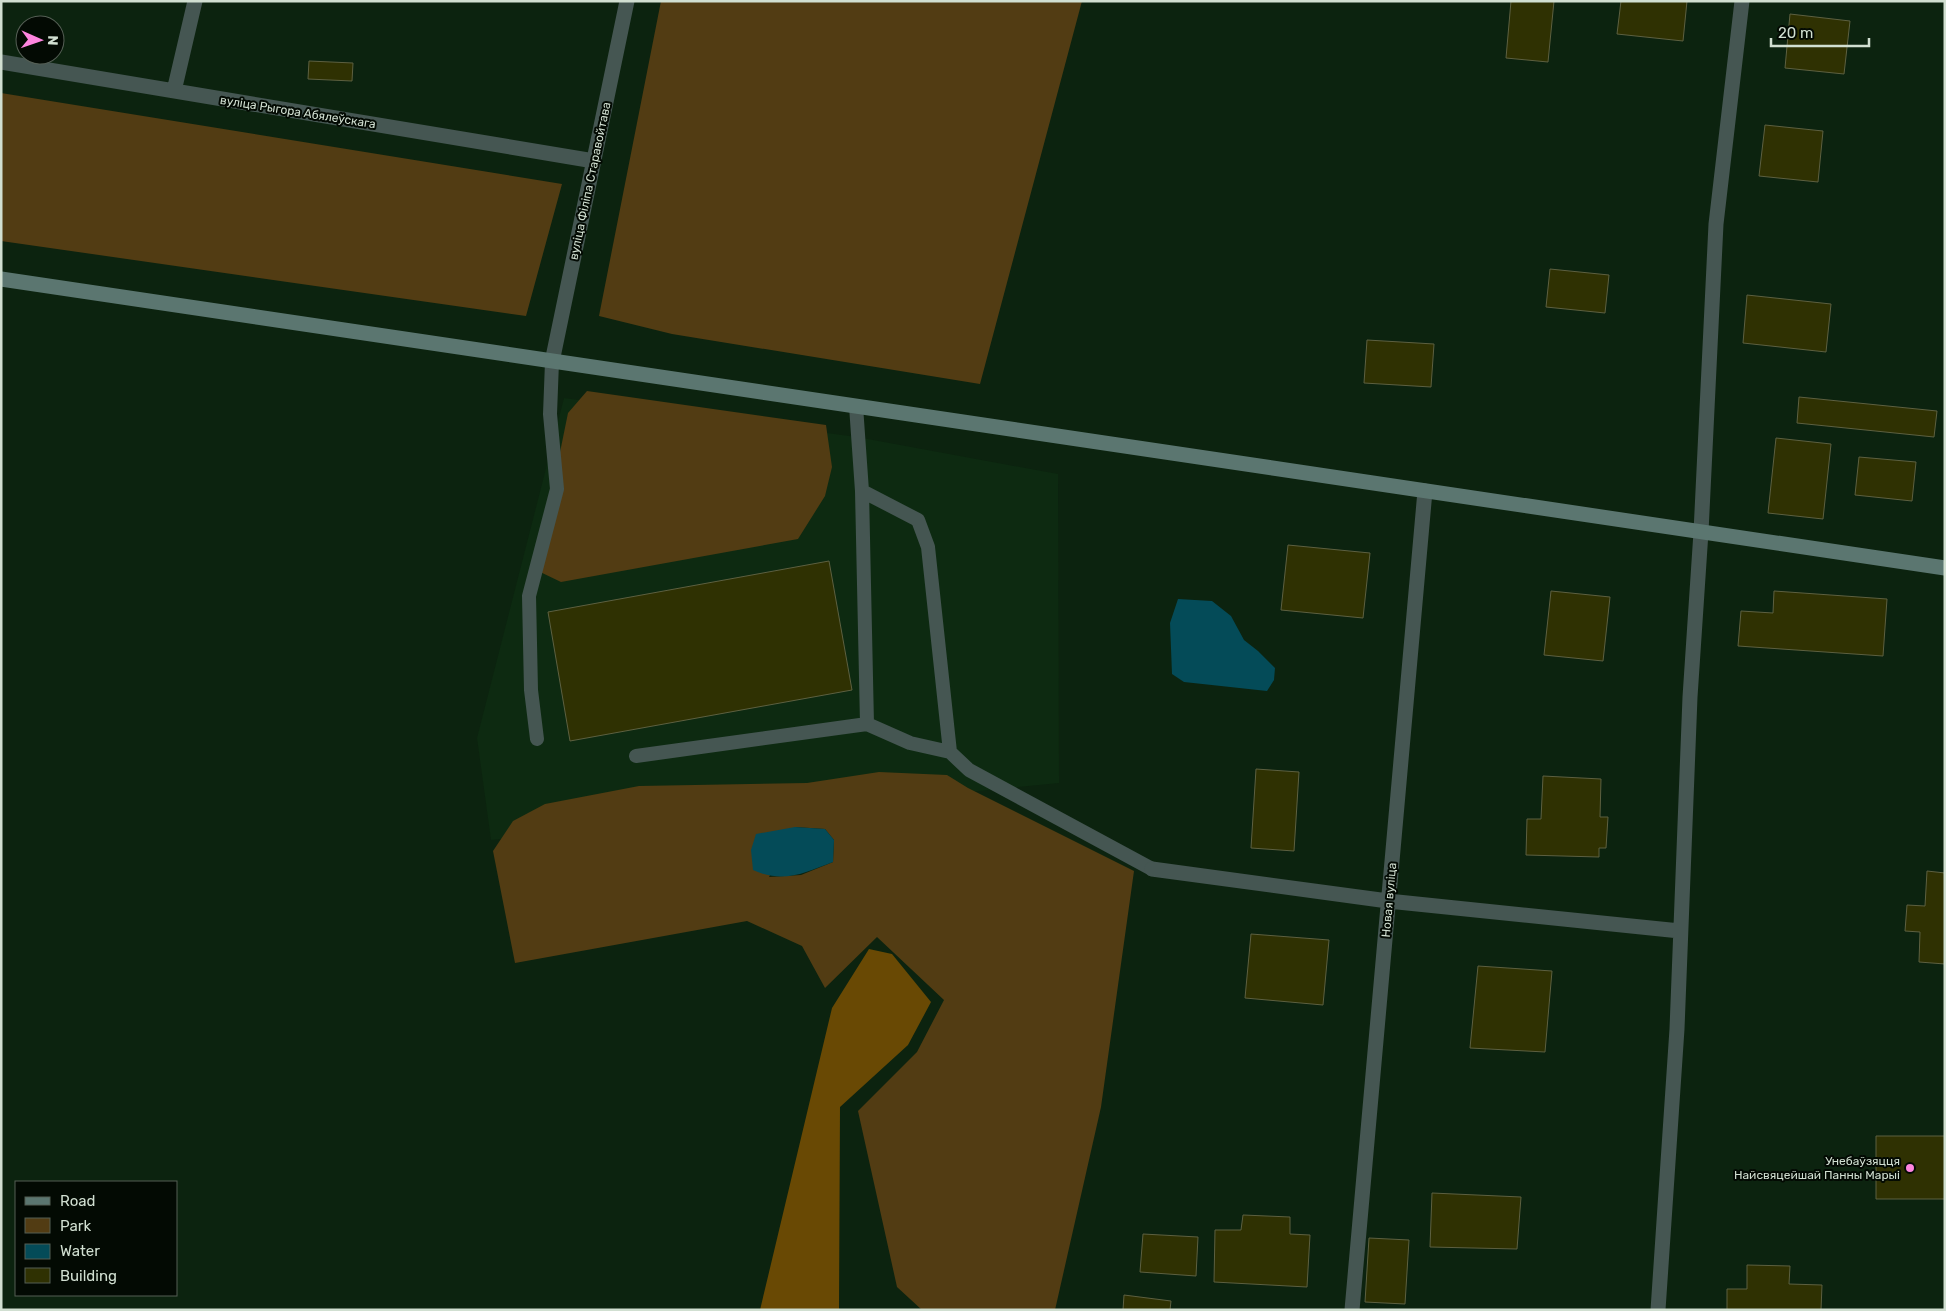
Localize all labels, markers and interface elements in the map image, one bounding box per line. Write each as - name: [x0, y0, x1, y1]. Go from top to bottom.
- north arrow: [15, 15, 65, 65]
- scale bar: [1771, 15, 1868, 47]
- text: 20 m: [1778, 24, 1813, 42]
- text: N: [44, 35, 61, 46]
- street label: вуліца Рыгора Абялеўскага: [219, 93, 377, 131]
- street label: вуліца Філіпа Старавойтава: [566, 101, 614, 261]
- street label: Новая вуліца: [1379, 862, 1399, 938]
- place label: Унебаўзяцця Найсвяцейшай Панны Марыі: [1734, 1154, 1900, 1182]
- marker: Унебаўзяцця Найсвяцейшай Панны Марыі: [1904, 1162, 1916, 1174]
- legend: [15, 1181, 178, 1296]
- text: Road: [60, 1192, 96, 1210]
- text: Park: [60, 1217, 91, 1235]
- text: Water: [60, 1242, 100, 1260]
- text: Building: [60, 1267, 117, 1285]

